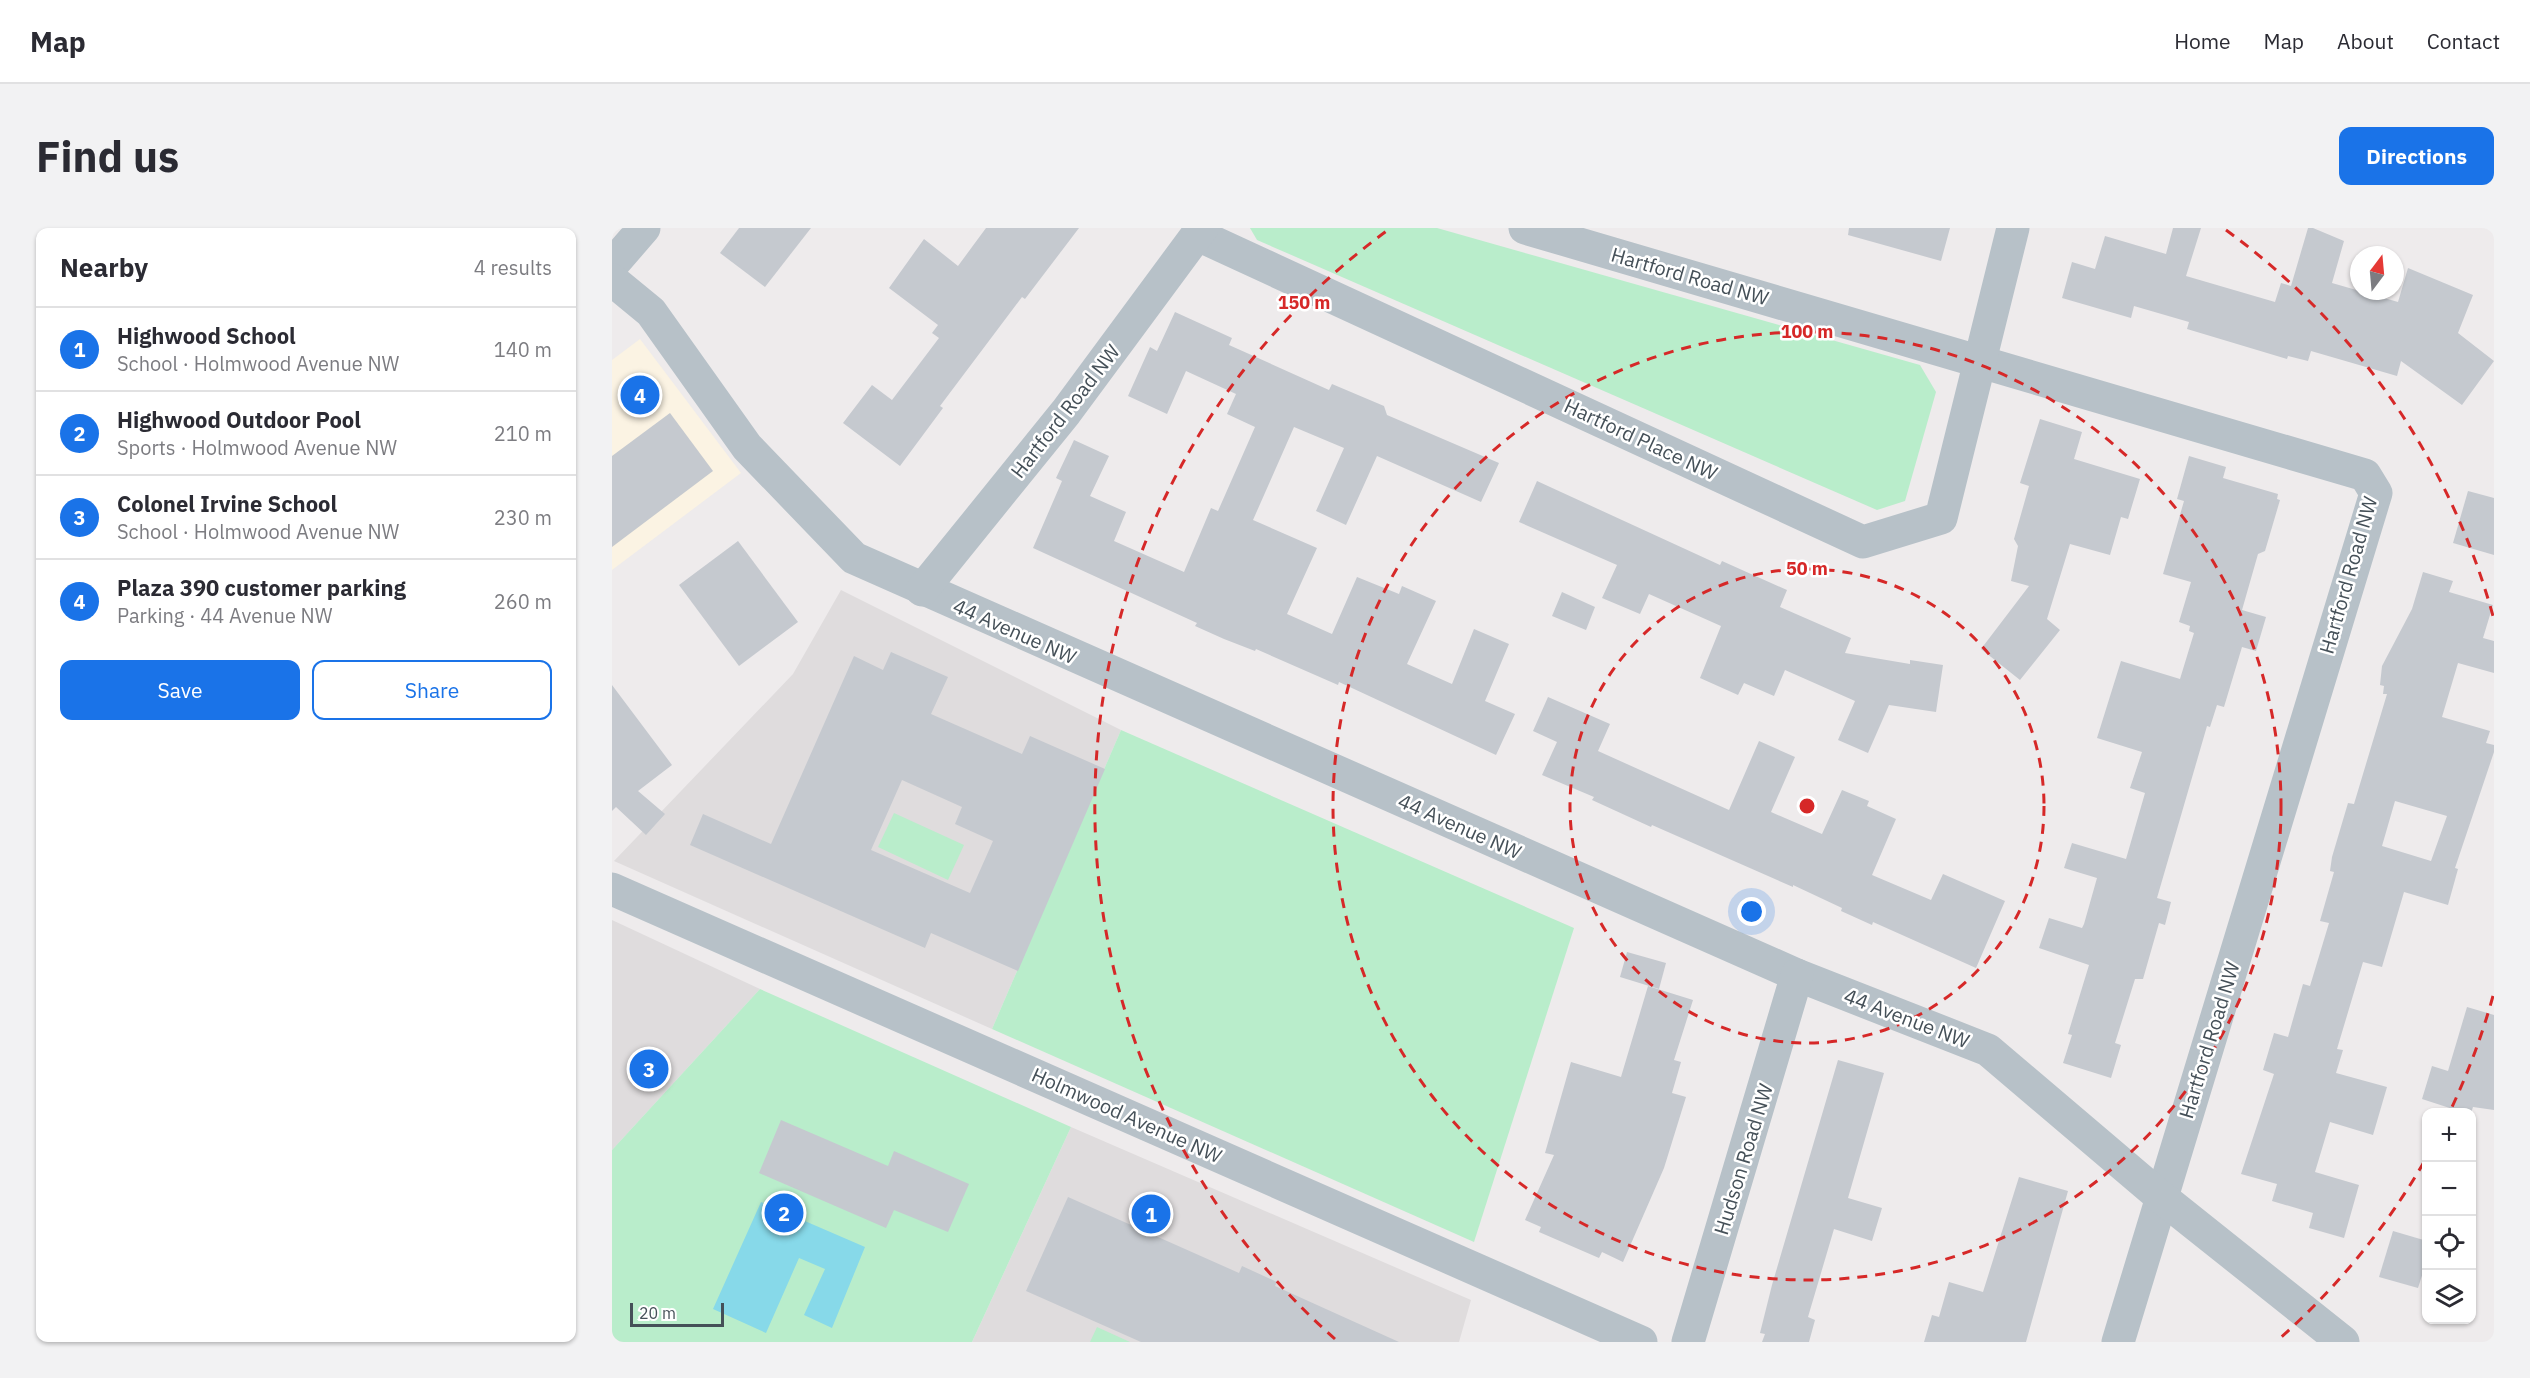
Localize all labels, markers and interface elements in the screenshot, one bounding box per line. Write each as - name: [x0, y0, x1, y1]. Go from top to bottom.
- text: Map: [30, 23, 86, 60]
- text: Home: [2174, 27, 2231, 55]
- text: Map: [2264, 27, 2304, 55]
- text: About: [2337, 27, 2394, 55]
- text: Contact: [2427, 27, 2500, 55]
- button: Directions: [2339, 127, 2494, 185]
- text: Find us: [36, 129, 179, 184]
- street label: Hartford Road NW: [1608, 241, 1772, 311]
- north arrow: [2350, 246, 2404, 300]
- text: Nearby: [60, 250, 148, 284]
- text: 4 results: [474, 254, 552, 281]
- text: 150 m: [1278, 291, 1330, 314]
- text: 100 m: [1781, 320, 1833, 343]
- text: Highwood School: [117, 321, 296, 350]
- text: 1: [74, 336, 86, 363]
- text: 140 m: [494, 336, 552, 363]
- street label: Hartford Road NW: [1004, 338, 1126, 483]
- text: School · Holmwood Avenue NW: [117, 350, 399, 377]
- pin: 4: [621, 372, 660, 418]
- street label: Hartford Place NW: [1560, 392, 1722, 486]
- text: Highwood Outdoor Pool: [117, 405, 361, 434]
- text: 2: [74, 420, 86, 447]
- text: 210 m: [494, 420, 552, 447]
- text: Sports · Holmwood Avenue NW: [117, 434, 397, 461]
- text: Colonel Irvine School: [117, 489, 337, 518]
- street label: Hartford Road NW: [2313, 493, 2383, 657]
- text: 3: [74, 504, 86, 531]
- text: 230 m: [494, 504, 552, 531]
- text: School · Holmwood Avenue NW: [117, 518, 399, 545]
- text: 50 m: [1786, 557, 1828, 580]
- text: Plaza 390 customer parking: [117, 573, 406, 602]
- text: 4: [74, 588, 86, 615]
- text: 260 m: [494, 588, 552, 615]
- street label: 44 Avenue NW: [949, 592, 1081, 670]
- text: Parking · 44 Avenue NW: [117, 602, 333, 629]
- button: Save: [60, 660, 300, 720]
- button: Share: [312, 660, 552, 720]
- street label: 44 Avenue NW: [1394, 787, 1526, 865]
- centre of rings: [1797, 796, 1817, 816]
- your location: [1737, 897, 1766, 926]
- street label: Hartford Road NW: [2172, 958, 2246, 1122]
- street label: 44 Avenue NW: [1840, 982, 1974, 1054]
- pin: 3: [630, 1046, 669, 1092]
- street label: Holmwood Avenue NW: [1028, 1061, 1227, 1169]
- street label: Hudson Road NW: [1707, 1080, 1779, 1238]
- map controls: [2422, 1108, 2476, 1324]
- button: +: [2422, 1108, 2476, 1162]
- button: −: [2422, 1162, 2476, 1216]
- pin: 2: [764, 1190, 804, 1236]
- pin: 1: [1132, 1192, 1170, 1236]
- button: locate: [2422, 1216, 2476, 1270]
- button: layers: [2422, 1270, 2476, 1324]
- scale bar: [630, 1300, 724, 1328]
- text: 20 m: [639, 1303, 676, 1323]

